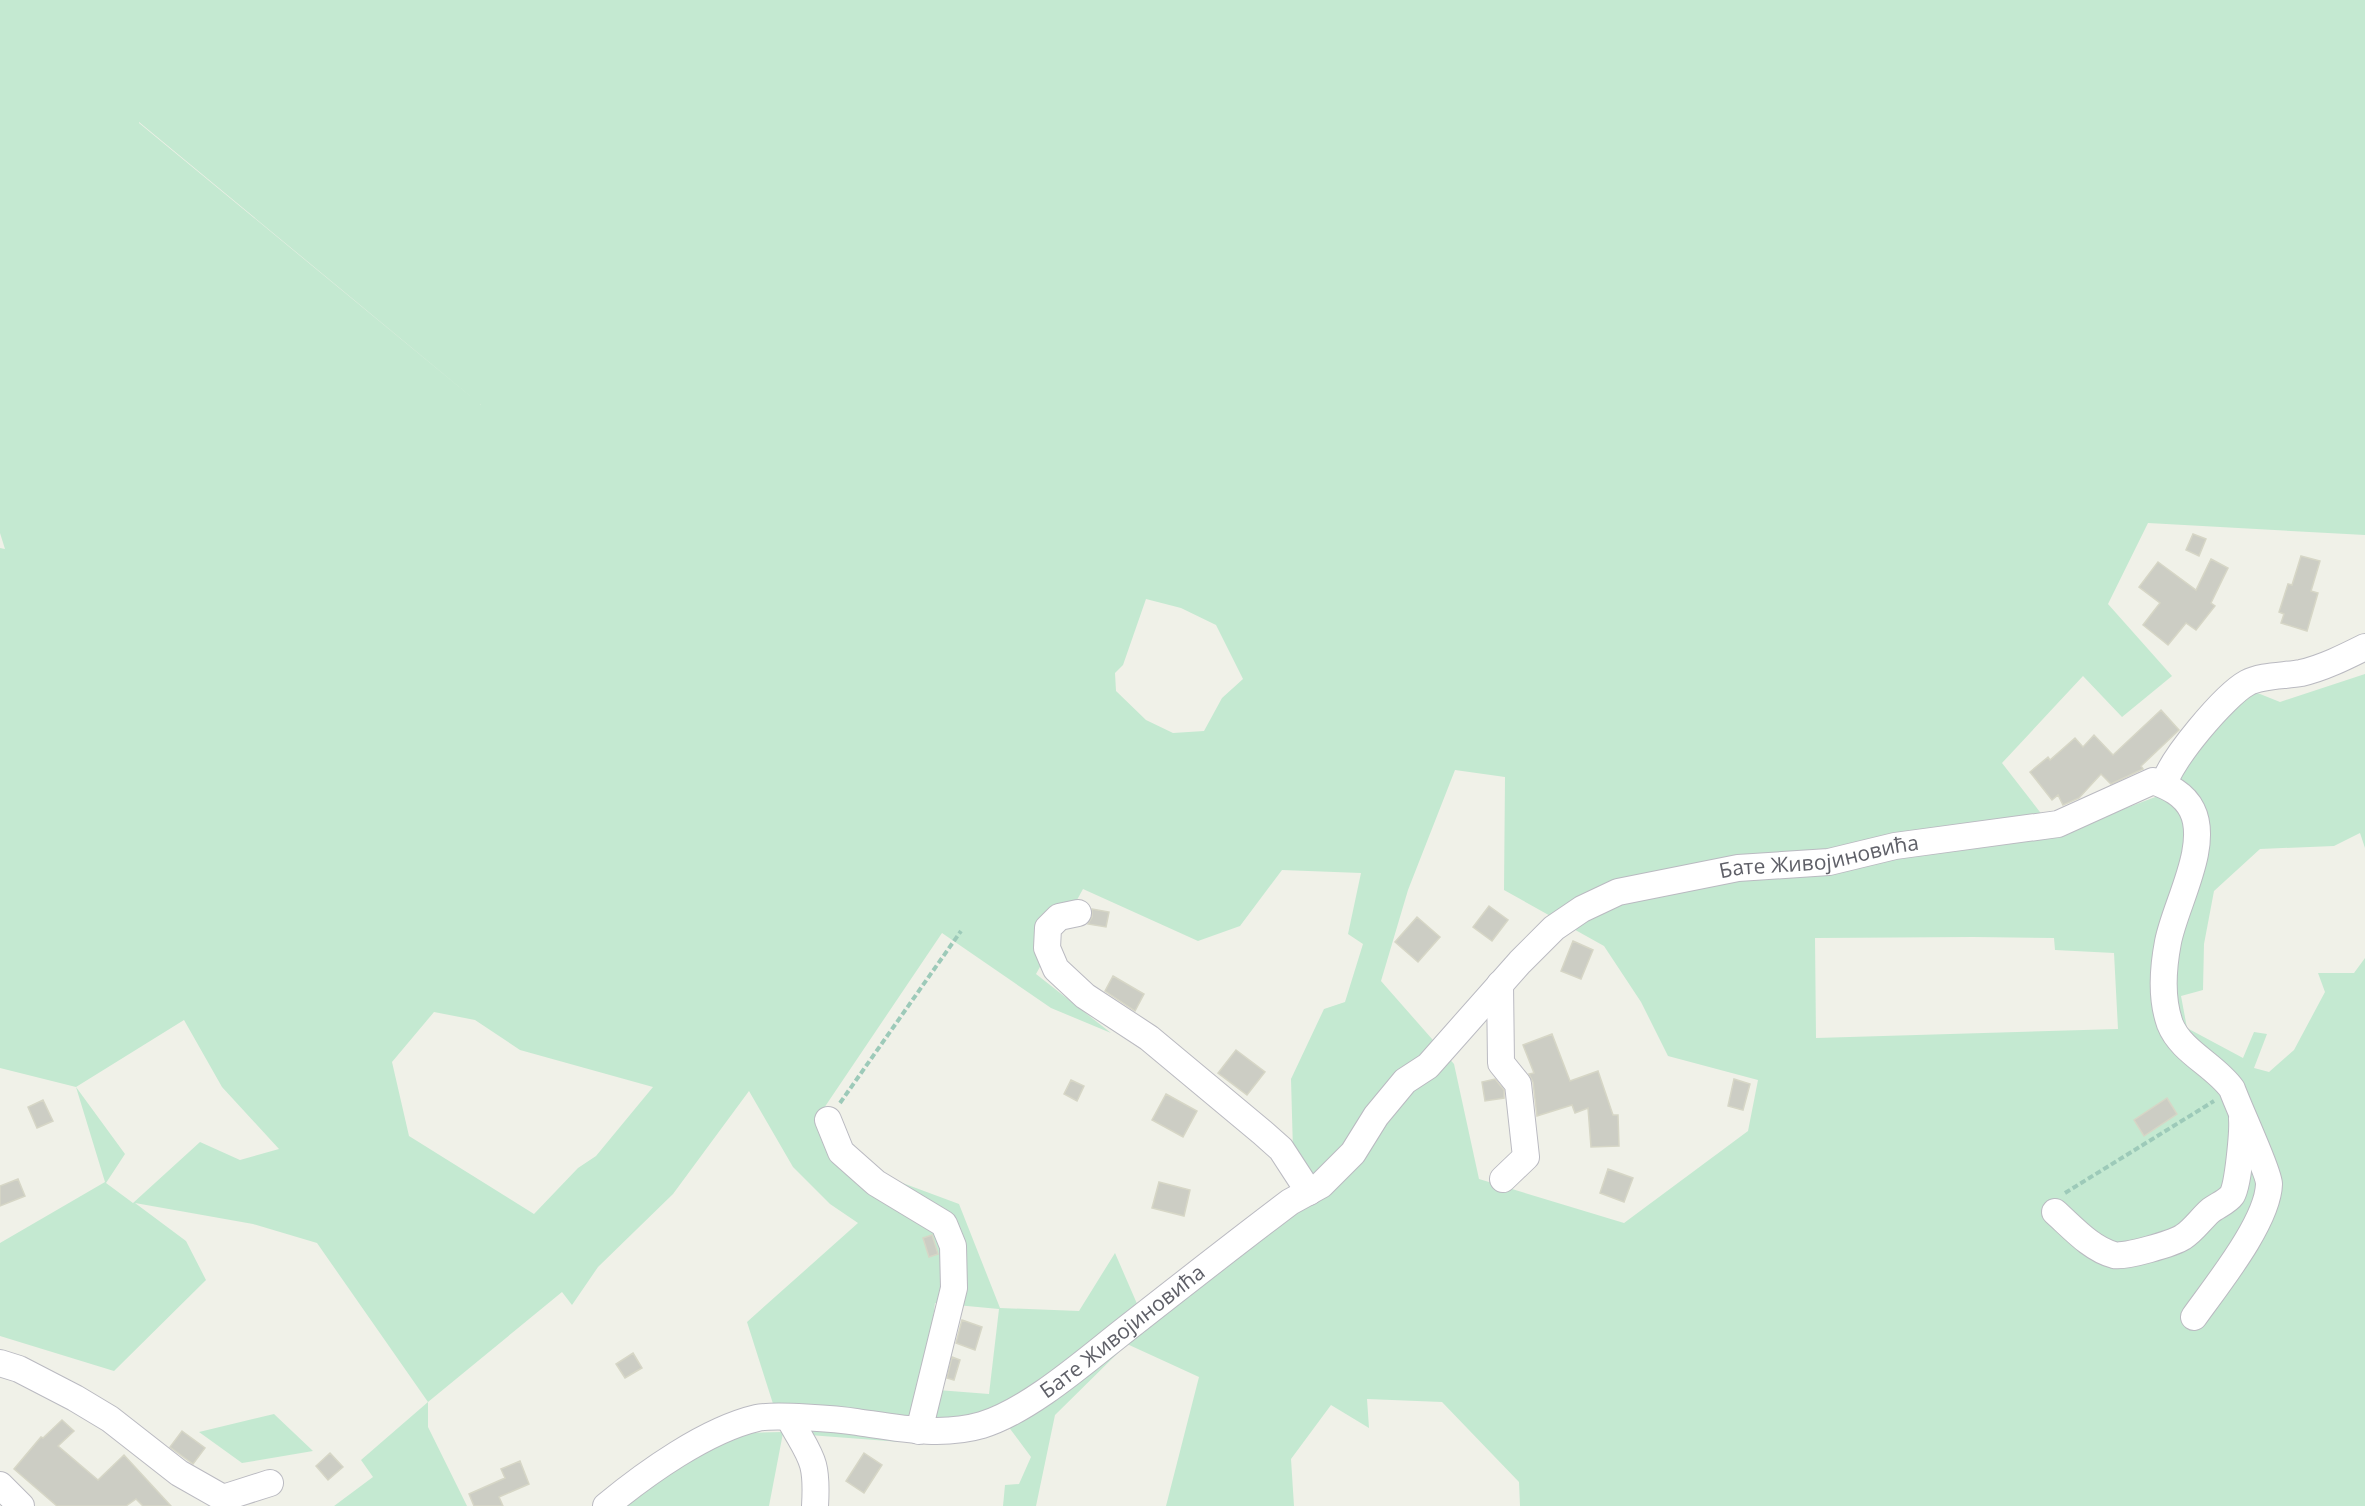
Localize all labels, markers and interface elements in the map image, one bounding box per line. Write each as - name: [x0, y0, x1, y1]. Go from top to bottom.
- street label: Бате Живојиновића: [1716, 828, 1921, 884]
- street label: Бате Живојиновића: [1034, 1258, 1210, 1404]

